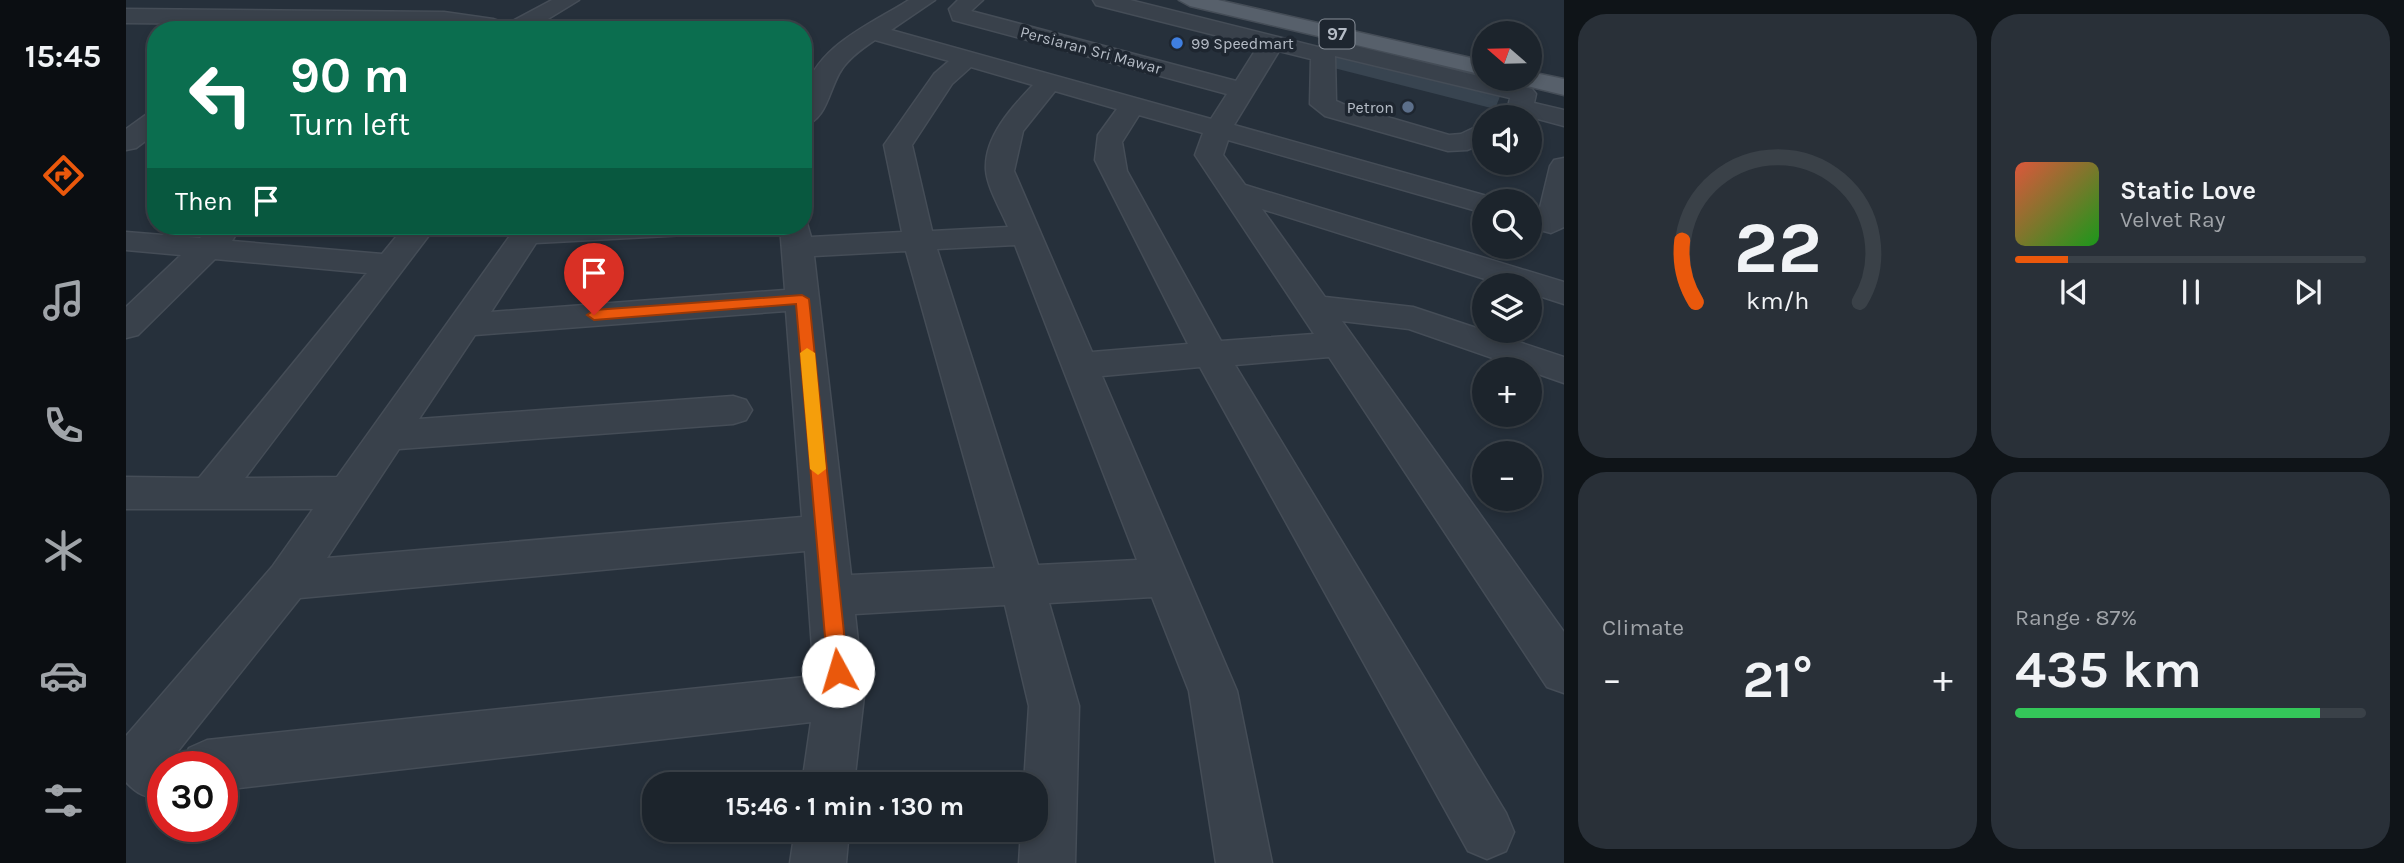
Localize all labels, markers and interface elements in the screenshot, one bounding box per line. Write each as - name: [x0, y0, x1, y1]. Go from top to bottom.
- road number: 97: [1320, 19, 1354, 48]
- north arrow: [1472, 21, 1542, 91]
- map controls: [1472, 21, 1542, 511]
- street label: Persiaran Sri Mawar: [1018, 22, 1164, 78]
- place label: 99 Speedmart: [1191, 34, 1294, 53]
- marker: 99 Speedmart: [1169, 35, 1185, 51]
- text: 15:45: [25, 38, 101, 75]
- text: 90 m: [290, 47, 410, 104]
- icon: left: [175, 49, 266, 140]
- place label: Petron: [1347, 98, 1394, 117]
- marker: Petron: [1400, 99, 1416, 115]
- button: sound: [1472, 105, 1542, 175]
- text: Turn left: [290, 106, 410, 143]
- icon: directions: [39, 151, 88, 200]
- text: Static Love: [2120, 175, 2256, 206]
- icon: arrive: [247, 182, 285, 220]
- text: Then: [175, 186, 233, 217]
- button: search: [1472, 189, 1542, 259]
- text: 22: [1733, 206, 1822, 291]
- text: Velvet Ray: [2120, 206, 2225, 233]
- pin: [564, 243, 624, 315]
- icon: arrive: [575, 254, 613, 292]
- button: layers: [1472, 273, 1542, 343]
- icon: previous: [2055, 273, 2093, 311]
- icon: pause: [2172, 273, 2210, 311]
- icon: next: [2289, 273, 2327, 311]
- icon: music: [39, 276, 88, 325]
- text: km/h: [1746, 286, 1809, 315]
- button: +: [1472, 357, 1542, 427]
- icon: phone: [39, 401, 88, 450]
- button: −: [1472, 441, 1542, 511]
- icon: climate: [39, 526, 88, 575]
- text: Range · 87%: [2015, 604, 2137, 631]
- text: Climate: [1602, 614, 1684, 641]
- position arrow: [801, 634, 875, 708]
- text: 435 km: [2015, 639, 2202, 700]
- text: 21°: [1742, 649, 1813, 710]
- icon: car: [39, 651, 88, 700]
- text: −: [1602, 657, 1622, 702]
- text: +: [1933, 657, 1953, 702]
- speed limit sign: 30: [147, 751, 238, 842]
- icon: filters: [39, 776, 88, 825]
- text: 15:46 · 1 min · 130 m: [726, 791, 964, 822]

